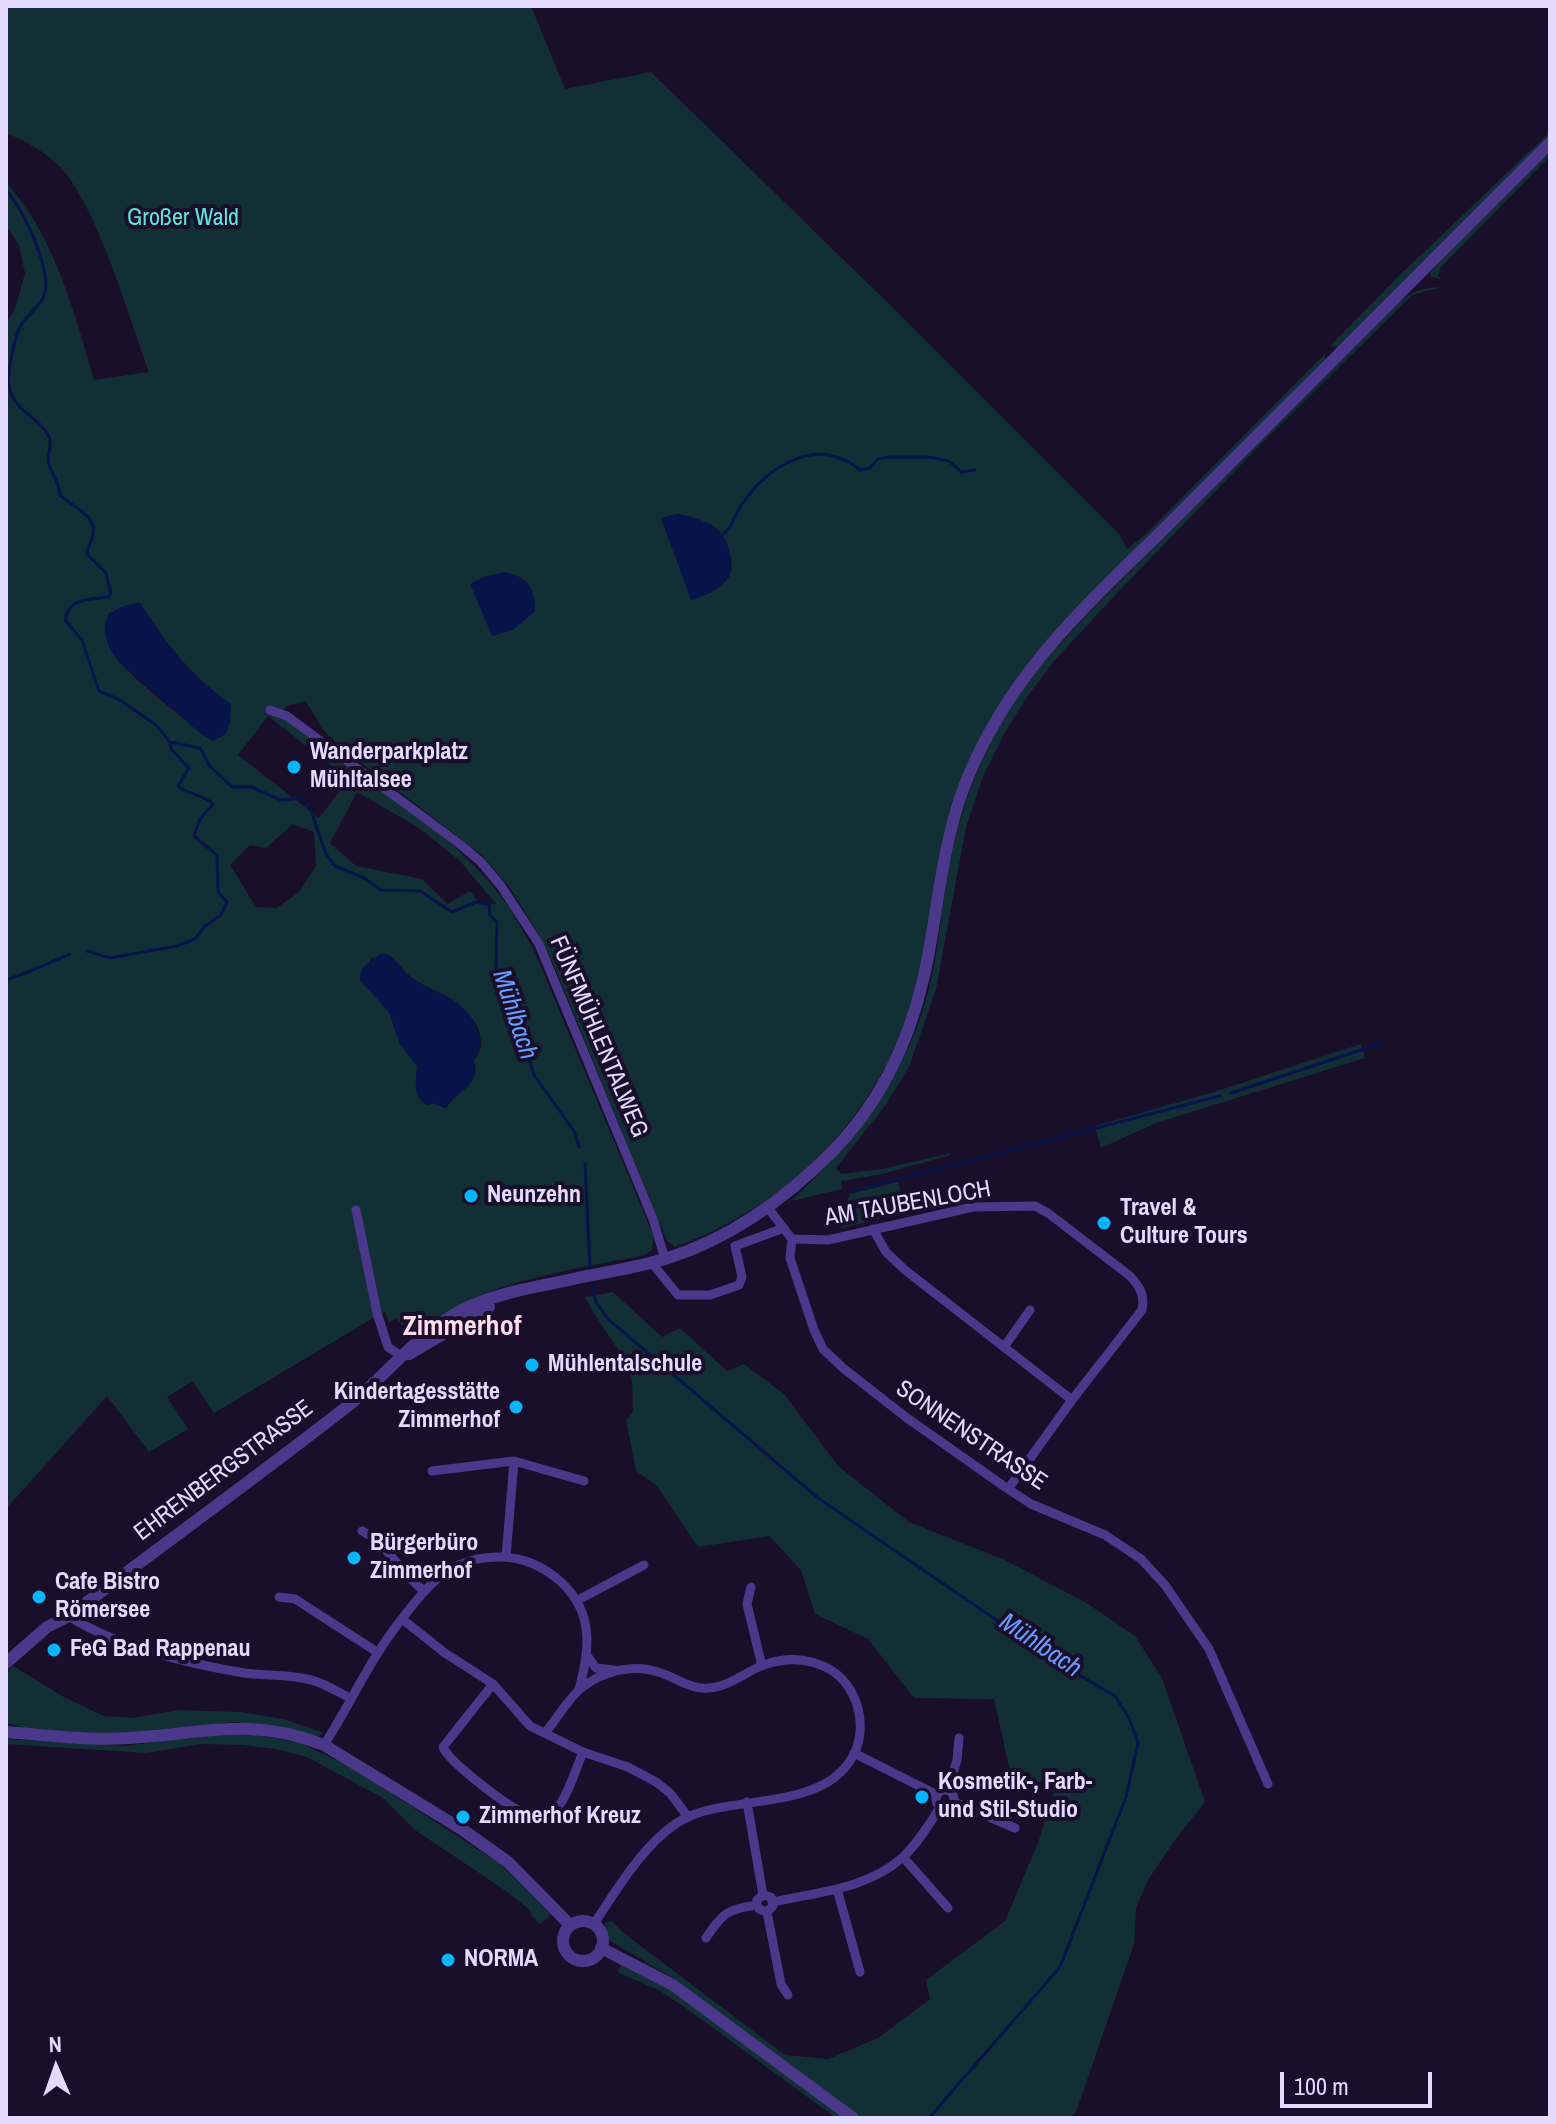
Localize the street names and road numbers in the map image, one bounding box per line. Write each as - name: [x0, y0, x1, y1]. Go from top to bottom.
- street label: FÜNFMÜHLENTALWEG: [543, 932, 653, 1142]
- street label: AM TAUBENLOCH: [823, 1175, 993, 1233]
- street label: SONNENSTRASSE: [890, 1375, 1052, 1497]
- street label: EHRENBERGSTRASSE: [129, 1394, 319, 1548]

